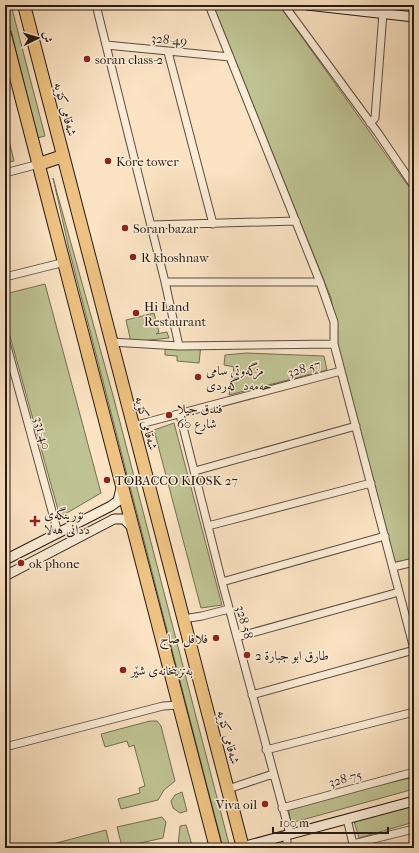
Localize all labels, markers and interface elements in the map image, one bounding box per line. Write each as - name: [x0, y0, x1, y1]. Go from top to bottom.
- north arrow: [18, 18, 58, 58]
- street label: 328-49: [150, 30, 188, 49]
- text: ش: [41, 31, 54, 43]
- place label: soran class-2: [95, 52, 163, 67]
- marker: soran class-2: [82, 54, 92, 64]
- street label: شەقامی کۆیە: [50, 81, 80, 138]
- place label: Kore tower: [116, 154, 179, 169]
- marker: Kore tower: [103, 156, 113, 166]
- place label: Soran bazar: [133, 221, 199, 236]
- marker: Soran bazar: [120, 223, 130, 233]
- place label: R khoshnaw: [141, 250, 209, 265]
- marker: R khoshnaw: [128, 252, 138, 262]
- place label: Hi Land Restaurant: [144, 299, 206, 329]
- marker: Hi Land Restaurant: [131, 308, 141, 318]
- street label: 328-57: [286, 357, 322, 380]
- place label: مزگەوتی سامی حەمەد گەردی: [206, 361, 272, 394]
- marker: مزگەوتی سامی حەمەد گەردی: [193, 372, 203, 382]
- street label: شەقامی کۆیە: [131, 395, 161, 452]
- place label: فندق جيلا شارع 60: [177, 401, 223, 435]
- marker: فندق جيلا شارع 60: [164, 410, 174, 420]
- street label: 331-40: [31, 415, 54, 451]
- place label: TOBACCO KIOSK 27: [115, 473, 238, 488]
- marker: TOBACCO KIOSK 27: [102, 475, 112, 485]
- place label: نۆرینگەی ددانی هەلا: [44, 506, 90, 538]
- marker: نۆرینگەی ددانی هەلا: [29, 515, 41, 527]
- place label: ok phone: [29, 556, 80, 571]
- marker: ok phone: [16, 558, 26, 568]
- street label: 328-58: [233, 604, 256, 641]
- place label: فلافل صاج: [160, 631, 208, 650]
- marker: فلافل صاج: [211, 633, 221, 643]
- place label: طارق ابو جبارة 2: [255, 648, 329, 664]
- marker: طارق ابو جبارة 2: [242, 650, 252, 660]
- place label: بەنزینخانەی شێر: [129, 663, 193, 679]
- marker: بەنزینخانەی شێر: [118, 665, 128, 675]
- street label: شەقامی کۆیە: [213, 709, 243, 766]
- street label: 328-75: [327, 767, 364, 790]
- place label: Viva oil: [215, 797, 257, 812]
- marker: Viva oil: [260, 799, 270, 809]
- scale bar: [273, 809, 388, 835]
- text: 100 m: [279, 816, 309, 830]

